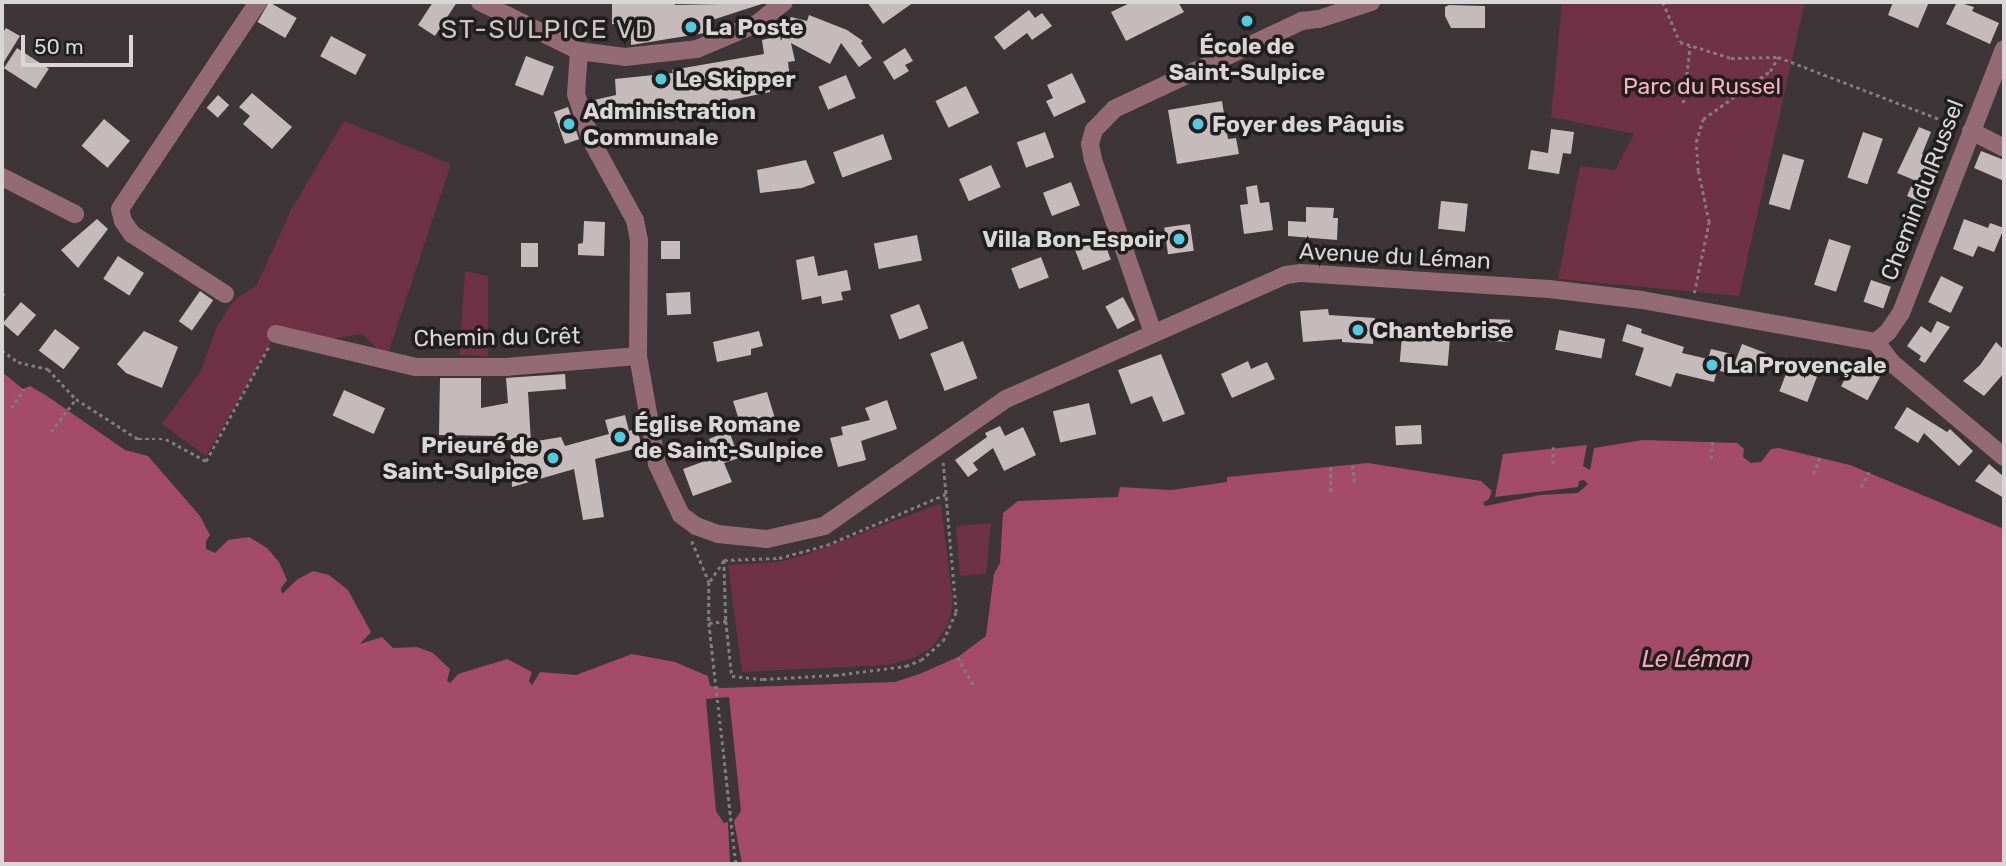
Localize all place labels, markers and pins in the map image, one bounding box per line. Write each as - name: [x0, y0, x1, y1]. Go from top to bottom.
- place label: La Poste: [705, 13, 804, 41]
- marker: École de Saint-Sulpice: [1239, 13, 1255, 29]
- marker: La Poste: [683, 19, 699, 35]
- place label: École de Saint-Sulpice: [1169, 32, 1325, 86]
- place label: Le Skipper: [675, 65, 796, 93]
- marker: Le Skipper: [653, 71, 669, 87]
- place label: Administration Communale: [583, 97, 756, 151]
- place label: Foyer des Pâquis: [1212, 110, 1405, 138]
- marker: Administration Communale: [561, 116, 577, 132]
- marker: Foyer des Pâquis: [1190, 116, 1206, 132]
- place label: Villa Bon-Espoir: [982, 225, 1165, 253]
- marker: Villa Bon-Espoir: [1171, 231, 1187, 247]
- place label: Chantebrise: [1372, 316, 1514, 344]
- marker: Chantebrise: [1350, 322, 1366, 338]
- place label: La Provençale: [1726, 351, 1887, 379]
- marker: La Provençale: [1704, 357, 1720, 373]
- place label: Église Romane de Saint-Sulpice: [634, 410, 823, 464]
- marker: Église Romane de Saint-Sulpice: [612, 429, 628, 445]
- place label: Prieuré de Saint-Sulpice: [383, 431, 539, 485]
- marker: Prieuré de Saint-Sulpice: [545, 450, 561, 466]

